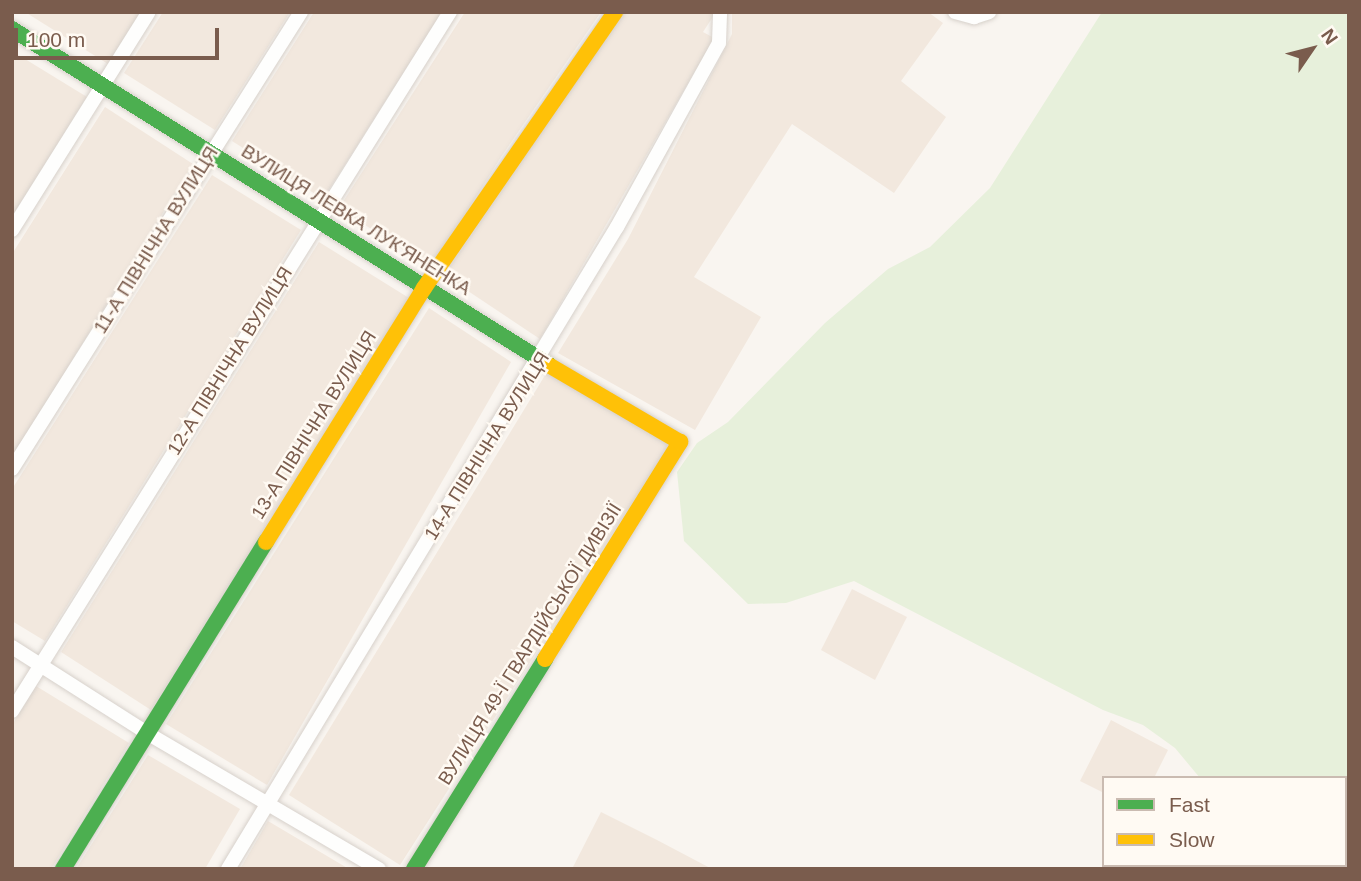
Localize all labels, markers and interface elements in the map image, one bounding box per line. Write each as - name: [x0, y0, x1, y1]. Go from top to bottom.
- scale bar: [18, 14, 222, 58]
- north arrow: [1277, 14, 1347, 84]
- text: N: [1317, 25, 1342, 48]
- text: 100 m: [27, 28, 85, 51]
- street label: ВУЛИЦЯ ЛЕВКА ЛУК'ЯНЕНКА: [237, 140, 475, 300]
- street label: 11-А ПІВНІЧНА ВУЛИЦЯ: [89, 142, 223, 338]
- street label: 12-А ПІВНІЧНА ВУЛИЦЯ: [163, 263, 297, 459]
- street label: 13-А ПІВНІЧНА ВУЛИЦЯ: [247, 327, 381, 523]
- street label: 14-А ПІВНІЧНА ВУЛИЦЯ: [420, 348, 554, 544]
- street label: ВУЛИЦЯ 49-Ї ГВАРДІЙСЬКОЇ ДИВІЗІЇ: [433, 499, 627, 789]
- legend: [1102, 776, 1347, 867]
- text: Fast: [1169, 793, 1210, 816]
- text: Slow: [1169, 828, 1215, 851]

